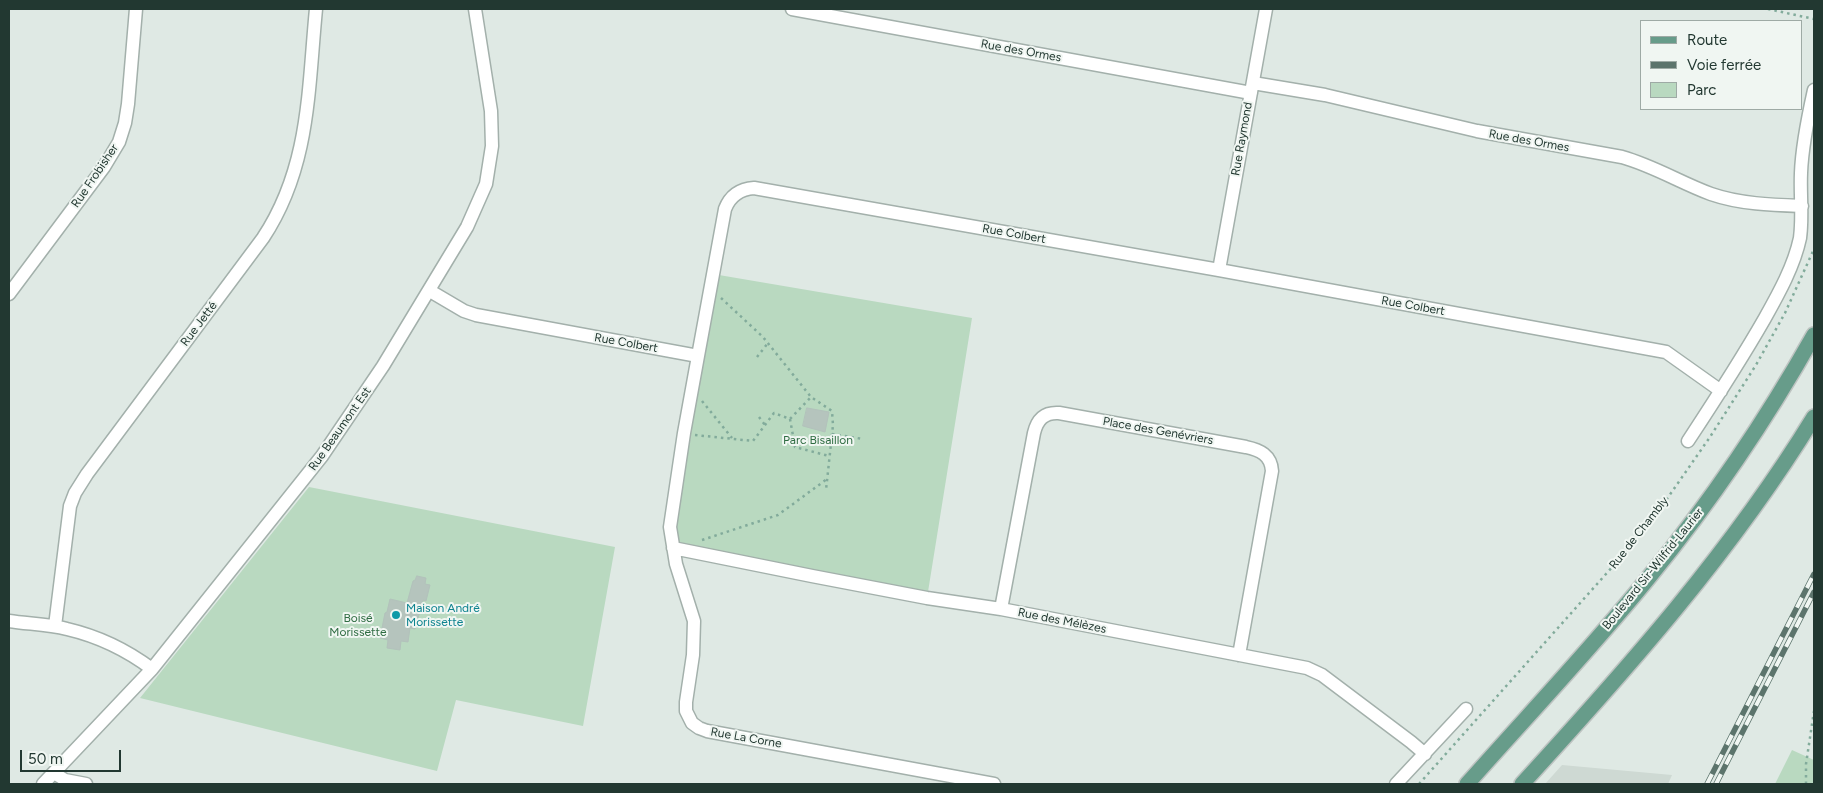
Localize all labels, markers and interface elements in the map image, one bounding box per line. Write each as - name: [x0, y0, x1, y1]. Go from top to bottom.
- legend: [1640, 20, 1803, 110]
- text: Route: [1687, 31, 1727, 49]
- street label: Rue des Ormes: [980, 37, 1062, 65]
- text: Voie ferrée: [1687, 56, 1761, 74]
- text: Parc: [1687, 81, 1716, 99]
- street label: Rue Raymond: [1228, 101, 1256, 177]
- street label: Rue des Ormes: [1488, 127, 1570, 155]
- street label: Rue Frobisher: [68, 141, 122, 211]
- street label: Rue Colbert: [981, 221, 1047, 247]
- street label: Rue Colbert: [1380, 293, 1446, 319]
- street label: Rue Jetté: [178, 299, 220, 349]
- street label: Rue Colbert: [593, 330, 659, 356]
- street label: Rue Beaumont Est: [306, 384, 374, 474]
- street label: Place des Genévriers: [1102, 414, 1214, 448]
- park label: Parc Bisaillon: [783, 433, 853, 447]
- street label: Rue de Chambly: [1606, 494, 1672, 572]
- street label: Boulevard Sir-Wilfrid-Laurier: [1599, 505, 1707, 633]
- place label: Maison André Morissette: [406, 601, 480, 629]
- street label: Rue des Mélèzes: [1017, 605, 1107, 637]
- marker: Maison André Morissette: [390, 609, 402, 621]
- park label: Boisé Morissette: [329, 611, 387, 639]
- street label: Rue La Corne: [709, 725, 783, 751]
- scale bar: [22, 740, 124, 772]
- text: 50 m: [28, 750, 63, 768]

